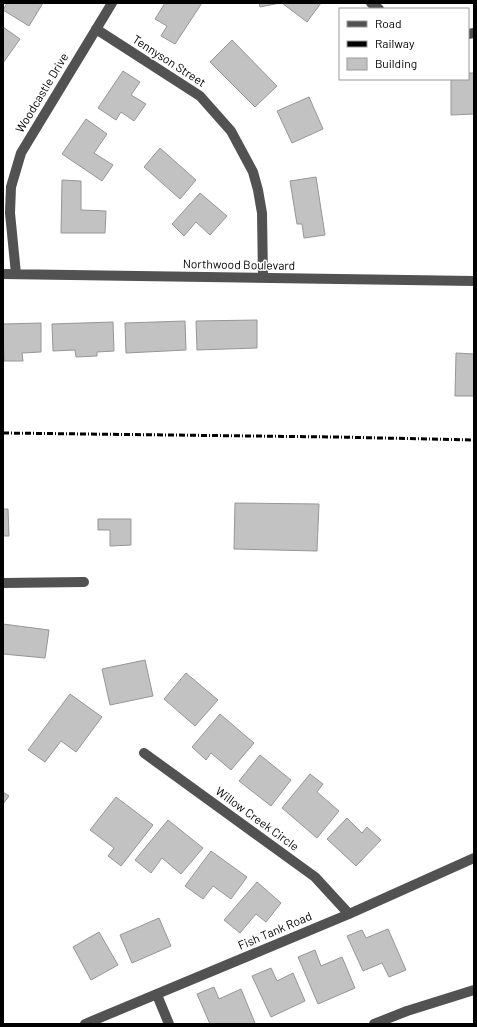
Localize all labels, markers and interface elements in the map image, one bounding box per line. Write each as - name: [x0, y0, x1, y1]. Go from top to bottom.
- legend: [339, 8, 469, 80]
- text: Road: [375, 16, 402, 30]
- street label: Tennyson Street: [130, 31, 209, 89]
- text: Railway: [375, 36, 415, 50]
- street label: Woodcastle Drive: [12, 50, 70, 135]
- text: Building: [375, 56, 417, 70]
- street label: Northwood Boulevard: [183, 256, 295, 272]
- street label: Willow Creek Circle: [213, 783, 302, 853]
- street label: Fish Tank Road: [236, 908, 314, 952]

